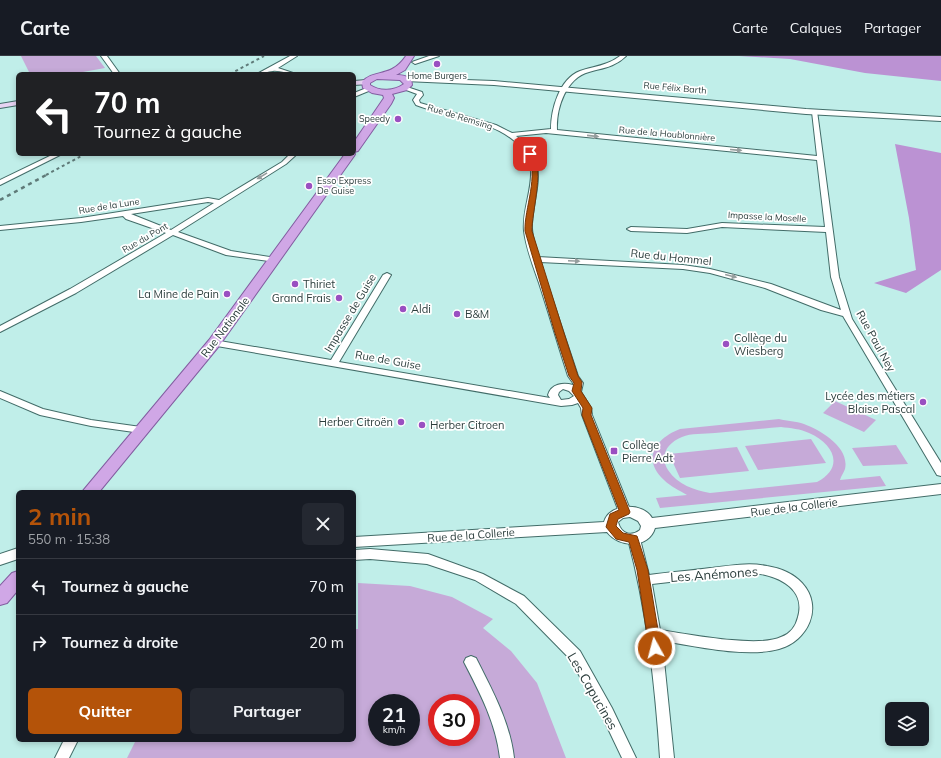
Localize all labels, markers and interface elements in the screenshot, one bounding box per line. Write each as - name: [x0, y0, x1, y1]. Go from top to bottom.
- text: Carte: [20, 16, 70, 40]
- text: Carte: [732, 19, 768, 37]
- text: Calques: [790, 19, 842, 37]
- text: Partager: [864, 19, 921, 37]
- marker: Home Burgers: [432, 59, 442, 69]
- place label: Home Burgers: [407, 70, 467, 81]
- street label: Rue Félix Barth: [643, 79, 707, 96]
- text: 70 m: [94, 85, 160, 120]
- icon: left: [28, 88, 80, 140]
- street label: Rue de Remsing: [426, 101, 494, 132]
- place label: Speedy: [359, 113, 390, 125]
- marker: Speedy: [393, 114, 403, 124]
- text: Tournez à gauche: [94, 120, 242, 143]
- street label: Rue de la Houblonnière: [618, 124, 716, 143]
- one-way arrow: [587, 133, 599, 139]
- pin: [513, 137, 547, 171]
- icon: arrive: [519, 143, 541, 165]
- one-way arrow: [730, 146, 742, 153]
- one-way arrow: [256, 173, 268, 180]
- place label: Esso Express De Guise: [317, 175, 371, 196]
- marker: Esso Express De Guise: [304, 181, 314, 191]
- street label: Rue de la Lune: [78, 195, 140, 216]
- street label: Impasse la Moselle: [728, 209, 807, 224]
- street label: Rue du Pont: [120, 220, 170, 255]
- street label: Rue du Hommel: [630, 246, 712, 268]
- one-way arrow: [568, 257, 580, 264]
- street label: Impasse de Guise: [321, 271, 379, 355]
- one-way arrow: [726, 273, 738, 279]
- place label: Thiriet: [303, 277, 335, 291]
- marker: Thiriet: [290, 279, 300, 289]
- place label: La Mine de Pain: [138, 287, 219, 301]
- marker: La Mine de Pain: [222, 289, 232, 299]
- place label: Grand Frais: [272, 291, 331, 305]
- marker: Grand Frais: [334, 293, 344, 303]
- street label: Rue Nationale: [198, 294, 252, 360]
- place label: Aldi: [411, 302, 431, 316]
- marker: Aldi: [398, 304, 408, 314]
- place label: B&M: [465, 307, 489, 321]
- street label: Rue Paul Ney: [853, 308, 899, 374]
- marker: B&M: [452, 309, 462, 319]
- place label: Collège du Wiesberg: [734, 331, 787, 358]
- marker: Collège du Wiesberg: [721, 339, 731, 349]
- street label: Rue de Guise: [354, 347, 422, 373]
- place label: Lycée des métiers Blaise Pascal: [825, 389, 915, 416]
- marker: Lycée des métiers Blaise Pascal: [918, 397, 928, 407]
- place label: Herber Citroën: [319, 415, 393, 429]
- marker: Herber Citroën: [396, 417, 406, 427]
- place label: Herber Citroen: [430, 418, 504, 432]
- marker: Herber Citroen: [417, 420, 427, 430]
- place label: Collège Pierre Adt: [622, 438, 673, 465]
- marker: Collège Pierre Adt: [609, 446, 619, 456]
- street label: Rue de la Collerie: [750, 495, 838, 519]
- text: 2 min: [28, 501, 91, 531]
- button: close: [302, 503, 344, 545]
- street label: Rue de la Collerie: [427, 525, 515, 545]
- text: 550 m · 15:38: [28, 531, 110, 547]
- street label: Les Anémones: [669, 563, 759, 585]
- icon: left: [28, 576, 50, 598]
- text: Tournez à gauche: [62, 577, 189, 596]
- text: 70 m: [309, 577, 344, 596]
- position arrow: [634, 627, 676, 669]
- icon: right: [28, 632, 50, 654]
- text: Tournez à droite: [62, 633, 178, 652]
- text: 20 m: [309, 633, 344, 652]
- street label: Les Capucines: [564, 650, 622, 732]
- button: Quitter: [28, 688, 182, 734]
- button: Partager: [190, 688, 344, 734]
- speed limit sign: 30: [428, 694, 480, 746]
- text: 21: [382, 702, 406, 727]
- map controls: [885, 702, 929, 746]
- button: layers: [885, 702, 929, 746]
- text: km/h: [383, 723, 405, 736]

